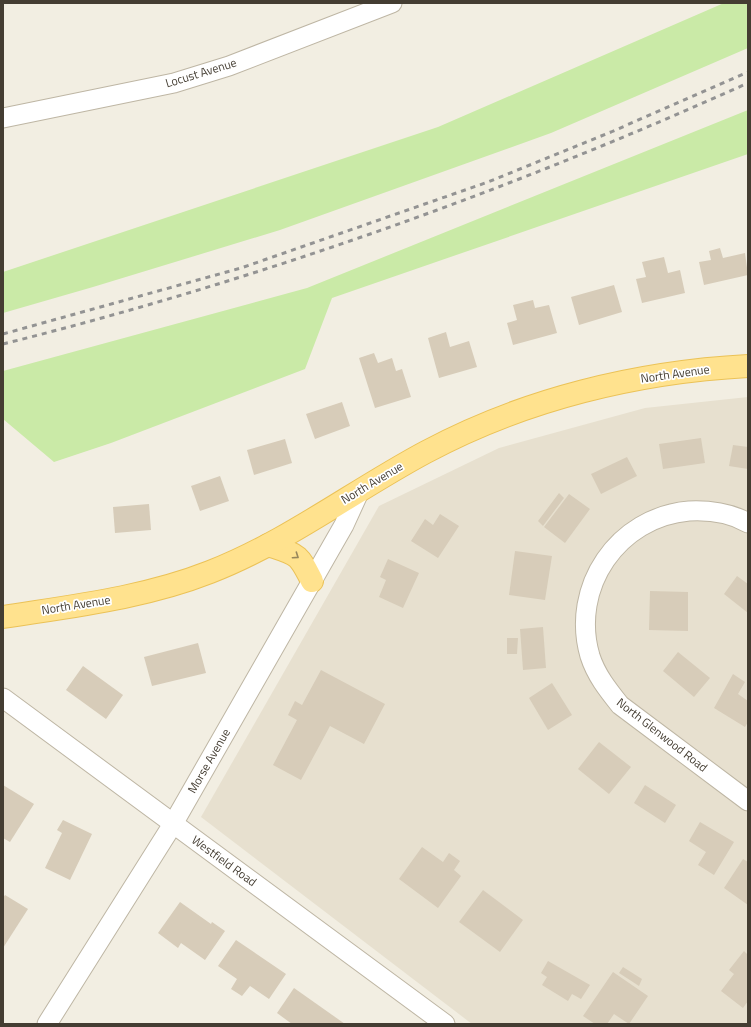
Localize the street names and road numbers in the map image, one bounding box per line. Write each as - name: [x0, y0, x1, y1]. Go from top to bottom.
- street label: Locust Avenue: [163, 53, 239, 92]
- street label: North Avenue: [639, 359, 711, 388]
- street label: North Avenue: [337, 457, 406, 509]
- street label: North Avenue: [40, 590, 112, 619]
- street label: North Glenwood Road: [613, 693, 712, 776]
- street label: Morse Avenue: [182, 725, 235, 797]
- street label: Westfield Road: [188, 830, 261, 891]

